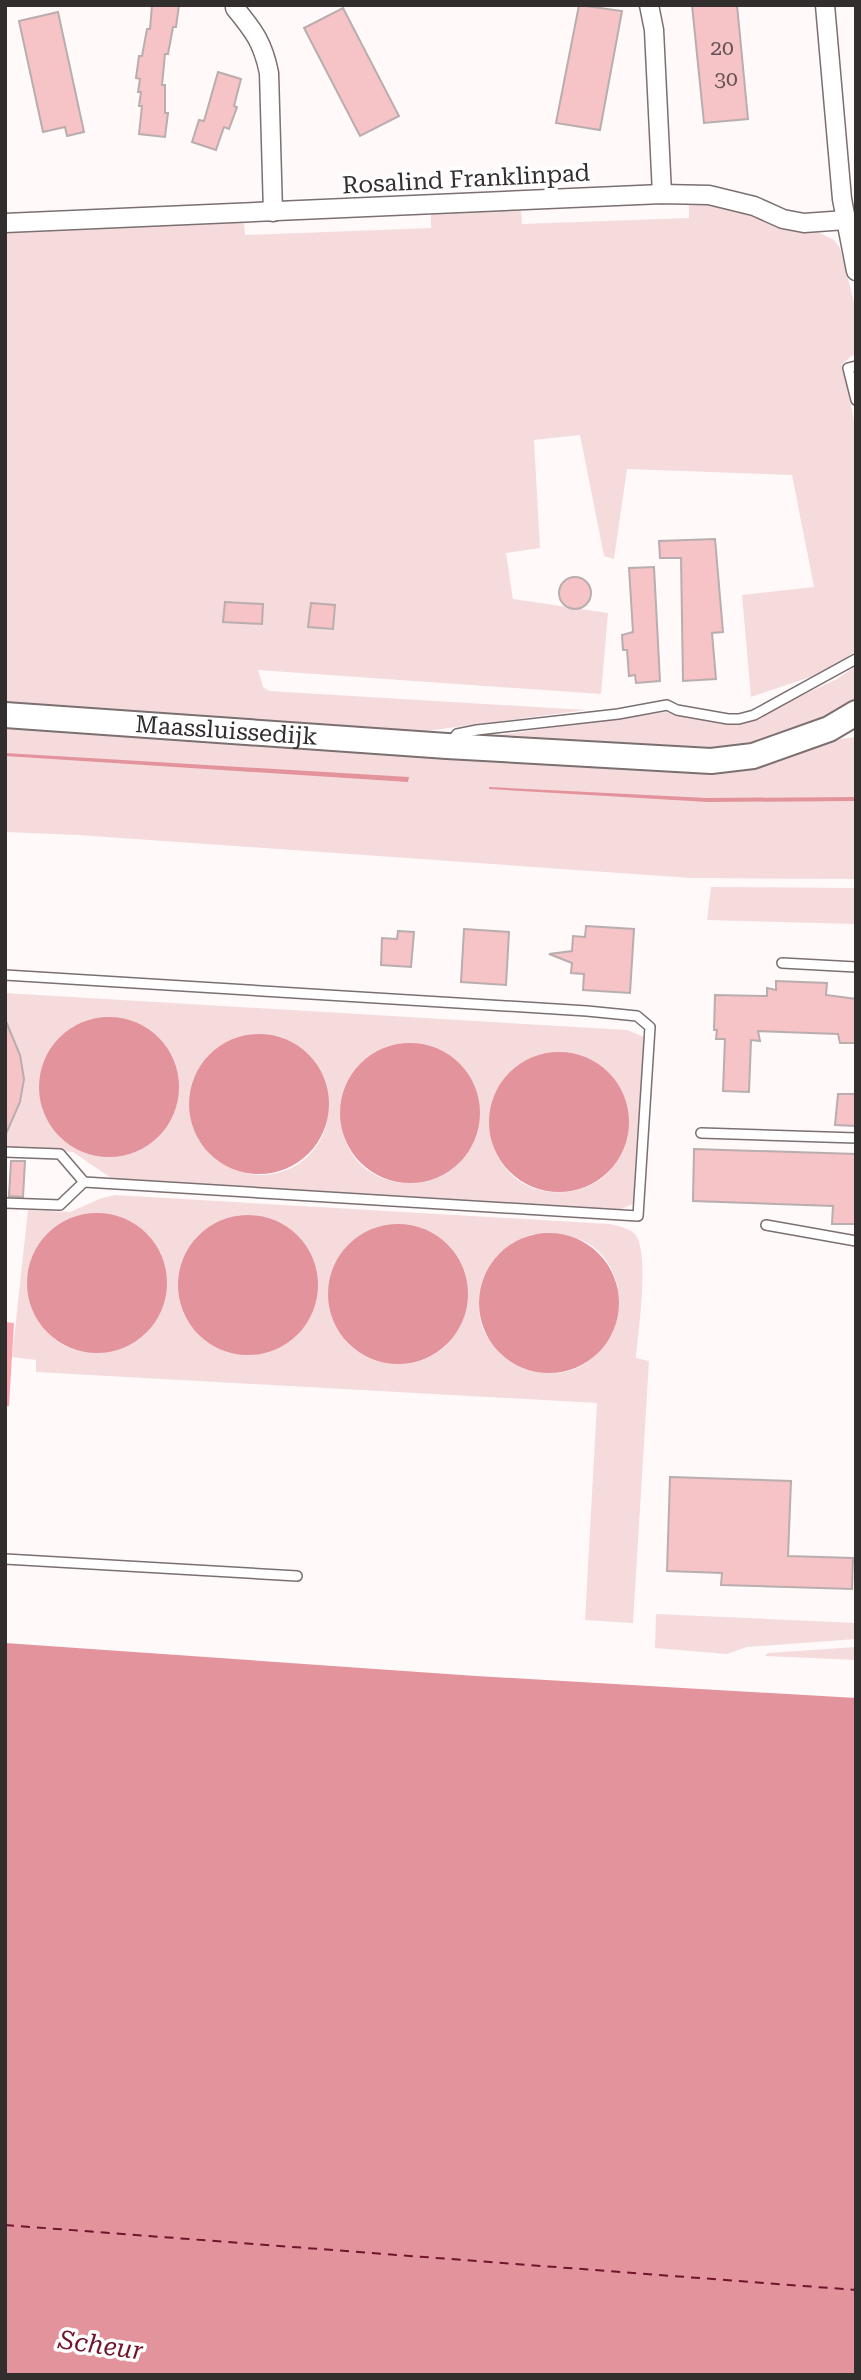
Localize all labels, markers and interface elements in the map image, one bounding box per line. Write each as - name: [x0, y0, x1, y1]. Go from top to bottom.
- house number: 20: [710, 36, 734, 60]
- house number: 30: [714, 67, 738, 91]
- street label: Rosalind Franklinpad: [341, 159, 591, 199]
- street label: Maassluissedijk: [134, 710, 319, 751]
- water label: Scheur: [56, 2324, 145, 2366]

